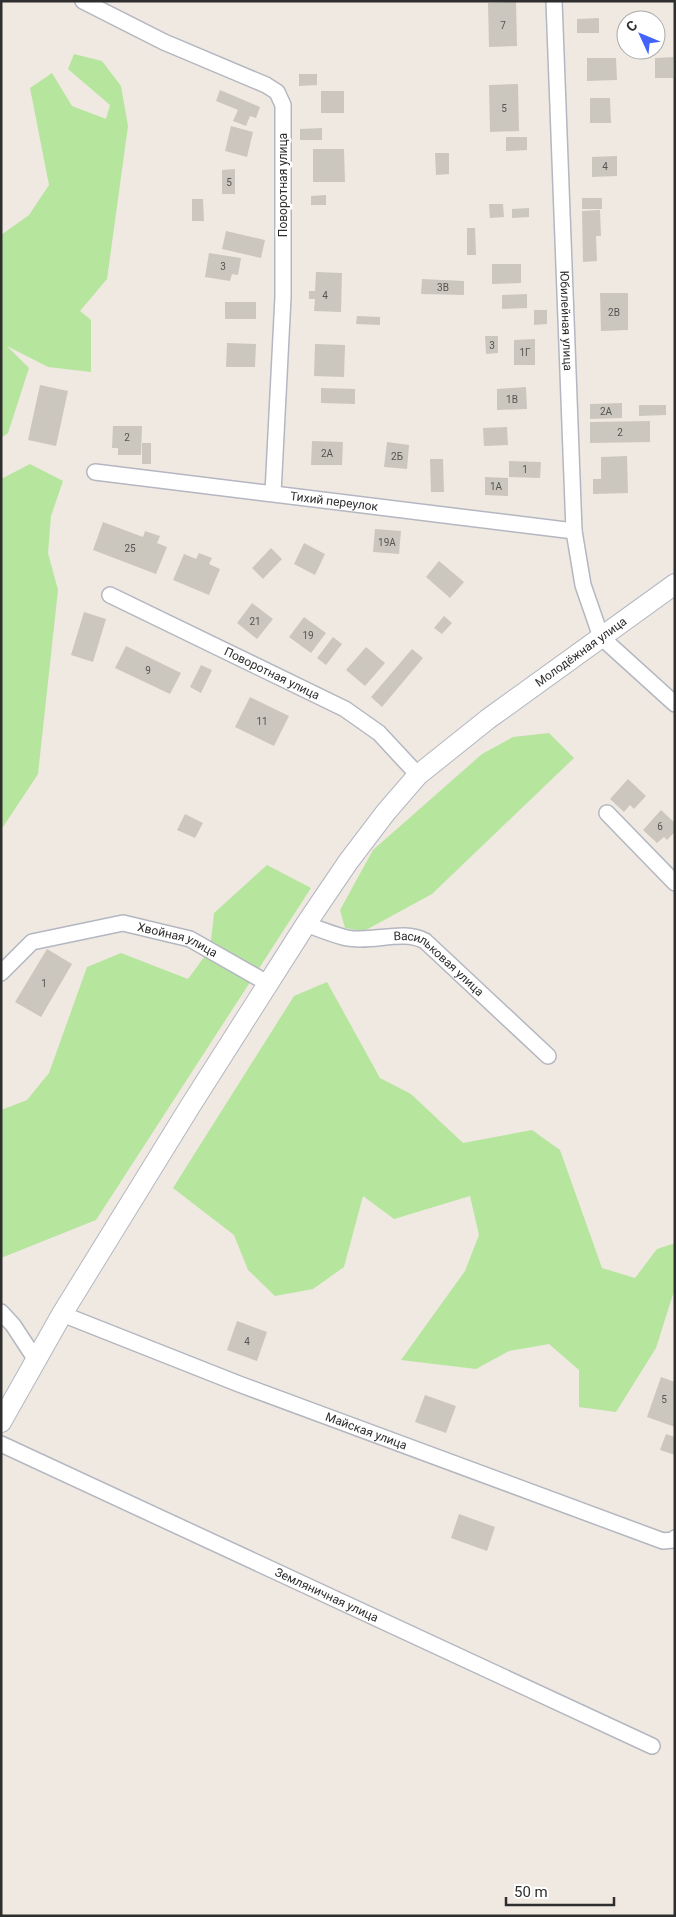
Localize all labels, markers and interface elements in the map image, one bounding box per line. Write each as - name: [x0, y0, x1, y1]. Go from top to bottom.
- north arrow: [616, 10, 666, 60]
- text: С: [623, 17, 641, 35]
- house number: 7: [500, 20, 506, 31]
- house number: 5: [501, 103, 507, 114]
- street label: Поворотная улица: [276, 133, 290, 237]
- house number: 4: [602, 161, 608, 172]
- house number: 5: [226, 177, 232, 188]
- house number: 3: [220, 261, 226, 272]
- street label: Юбилейная улица: [557, 270, 575, 371]
- house number: 3В: [437, 282, 449, 293]
- house number: 4: [322, 290, 328, 301]
- house number: 2В: [608, 307, 620, 318]
- house number: 3: [489, 340, 495, 351]
- house number: 1Г: [519, 347, 531, 358]
- house number: 1В: [506, 394, 518, 405]
- house number: 2А: [600, 406, 613, 417]
- house number: 2: [617, 427, 623, 438]
- house number: 2: [124, 432, 130, 443]
- house number: 2А: [321, 448, 334, 459]
- house number: 2Б: [391, 451, 403, 462]
- house number: 1: [522, 464, 528, 475]
- house number: 1А: [490, 481, 503, 492]
- street label: Тихий переулок: [289, 489, 379, 514]
- house number: 19А: [378, 537, 396, 548]
- house number: 25: [124, 543, 136, 554]
- street label: Молодёжная улица: [533, 614, 629, 690]
- house number: 21: [249, 616, 261, 627]
- house number: 19: [302, 630, 314, 641]
- street label: Поворотная улица: [222, 644, 322, 703]
- house number: 9: [145, 665, 151, 676]
- house number: 11: [256, 716, 268, 727]
- house number: 6: [657, 821, 663, 832]
- street label: Хвойная улица: [136, 920, 220, 960]
- street label: Васильковая улица: [393, 929, 486, 999]
- house number: 1: [41, 978, 47, 989]
- house number: 4: [244, 1336, 250, 1347]
- house number: 5: [661, 1394, 667, 1405]
- street label: Майская улица: [324, 1410, 409, 1453]
- street label: Земляничная улица: [273, 1565, 381, 1625]
- scale bar: [506, 1874, 614, 1906]
- text: 50 m: [514, 1883, 548, 1901]

